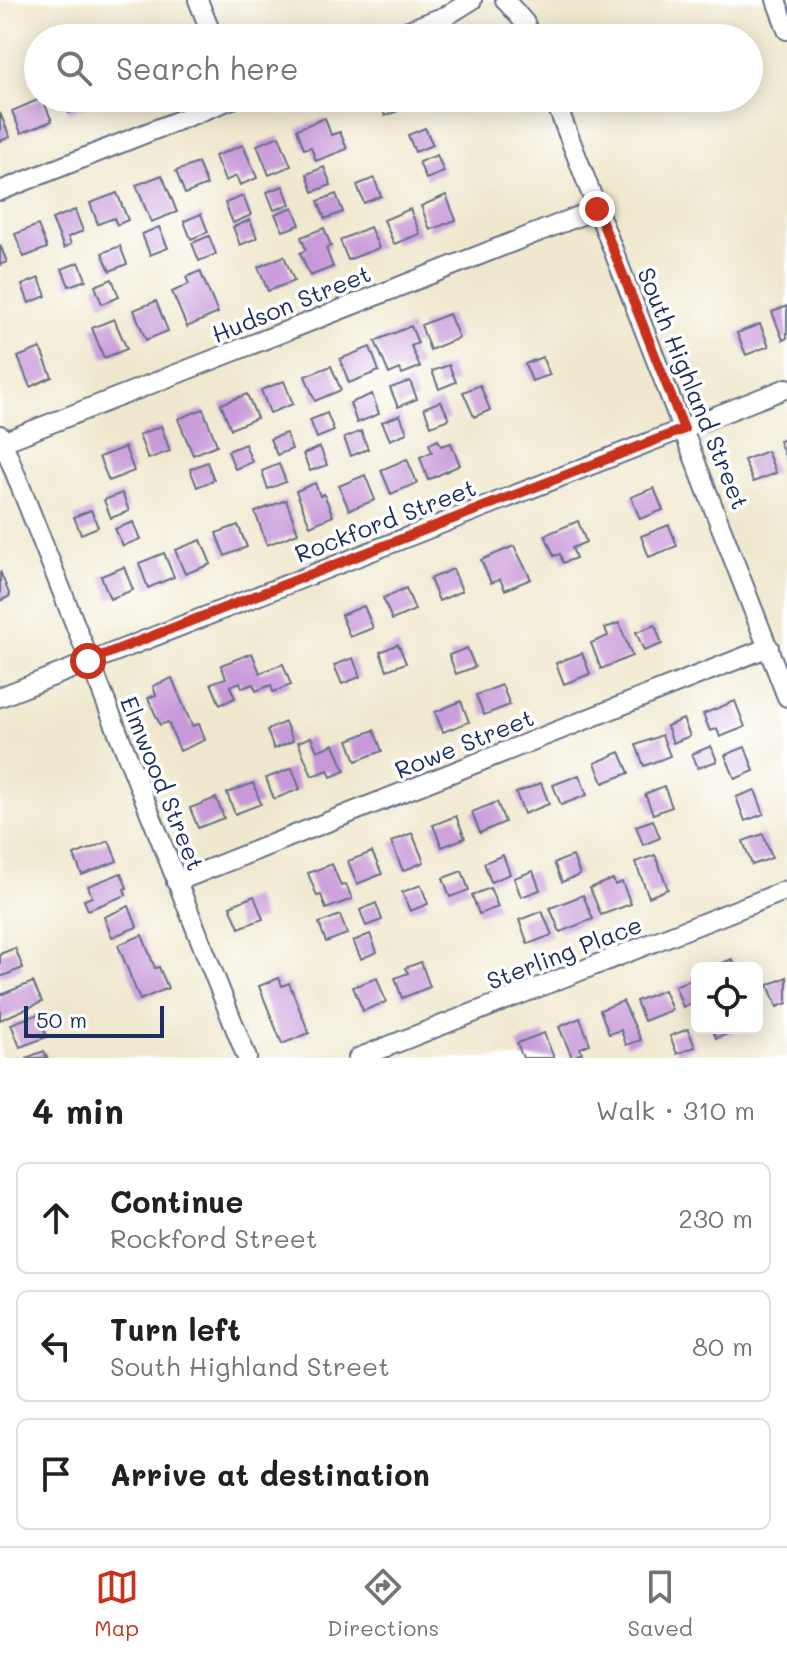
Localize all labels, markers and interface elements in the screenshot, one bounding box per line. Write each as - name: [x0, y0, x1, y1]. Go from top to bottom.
- search box: [24, 24, 763, 112]
- icon: search: [52, 46, 96, 90]
- text: Search here: [116, 48, 299, 88]
- route end: [579, 191, 615, 227]
- street label: Hudson Street: [207, 257, 375, 349]
- street label: South Highland Street: [631, 263, 757, 513]
- street label: Rockford Street: [290, 471, 480, 569]
- route start: [70, 643, 106, 679]
- street label: Elmwood Street: [114, 691, 212, 875]
- street label: Rowe Street: [390, 701, 538, 785]
- street label: Sterling Place: [482, 908, 646, 996]
- map controls: [691, 962, 763, 1034]
- button: locate: [691, 962, 763, 1034]
- scale bar: [24, 1002, 164, 1038]
- text: 50 m: [36, 1005, 87, 1034]
- text: 4 min: [32, 1088, 124, 1133]
- text: Walk · 310 m: [596, 1093, 755, 1127]
- text: Continue: [110, 1181, 243, 1221]
- icon: ahead: [34, 1196, 78, 1240]
- text: 230 m: [678, 1201, 753, 1235]
- text: Rockford Street: [110, 1221, 317, 1255]
- text: Turn left: [110, 1309, 241, 1349]
- icon: left: [34, 1324, 78, 1368]
- text: 80 m: [692, 1329, 753, 1363]
- text: South Highland Street: [110, 1349, 390, 1383]
- icon: arrive: [34, 1452, 78, 1496]
- text: Arrive at destination: [110, 1454, 430, 1494]
- tab: Map: [94, 1565, 139, 1642]
- tab: Directions: [327, 1565, 439, 1642]
- tab: Saved: [628, 1565, 693, 1642]

